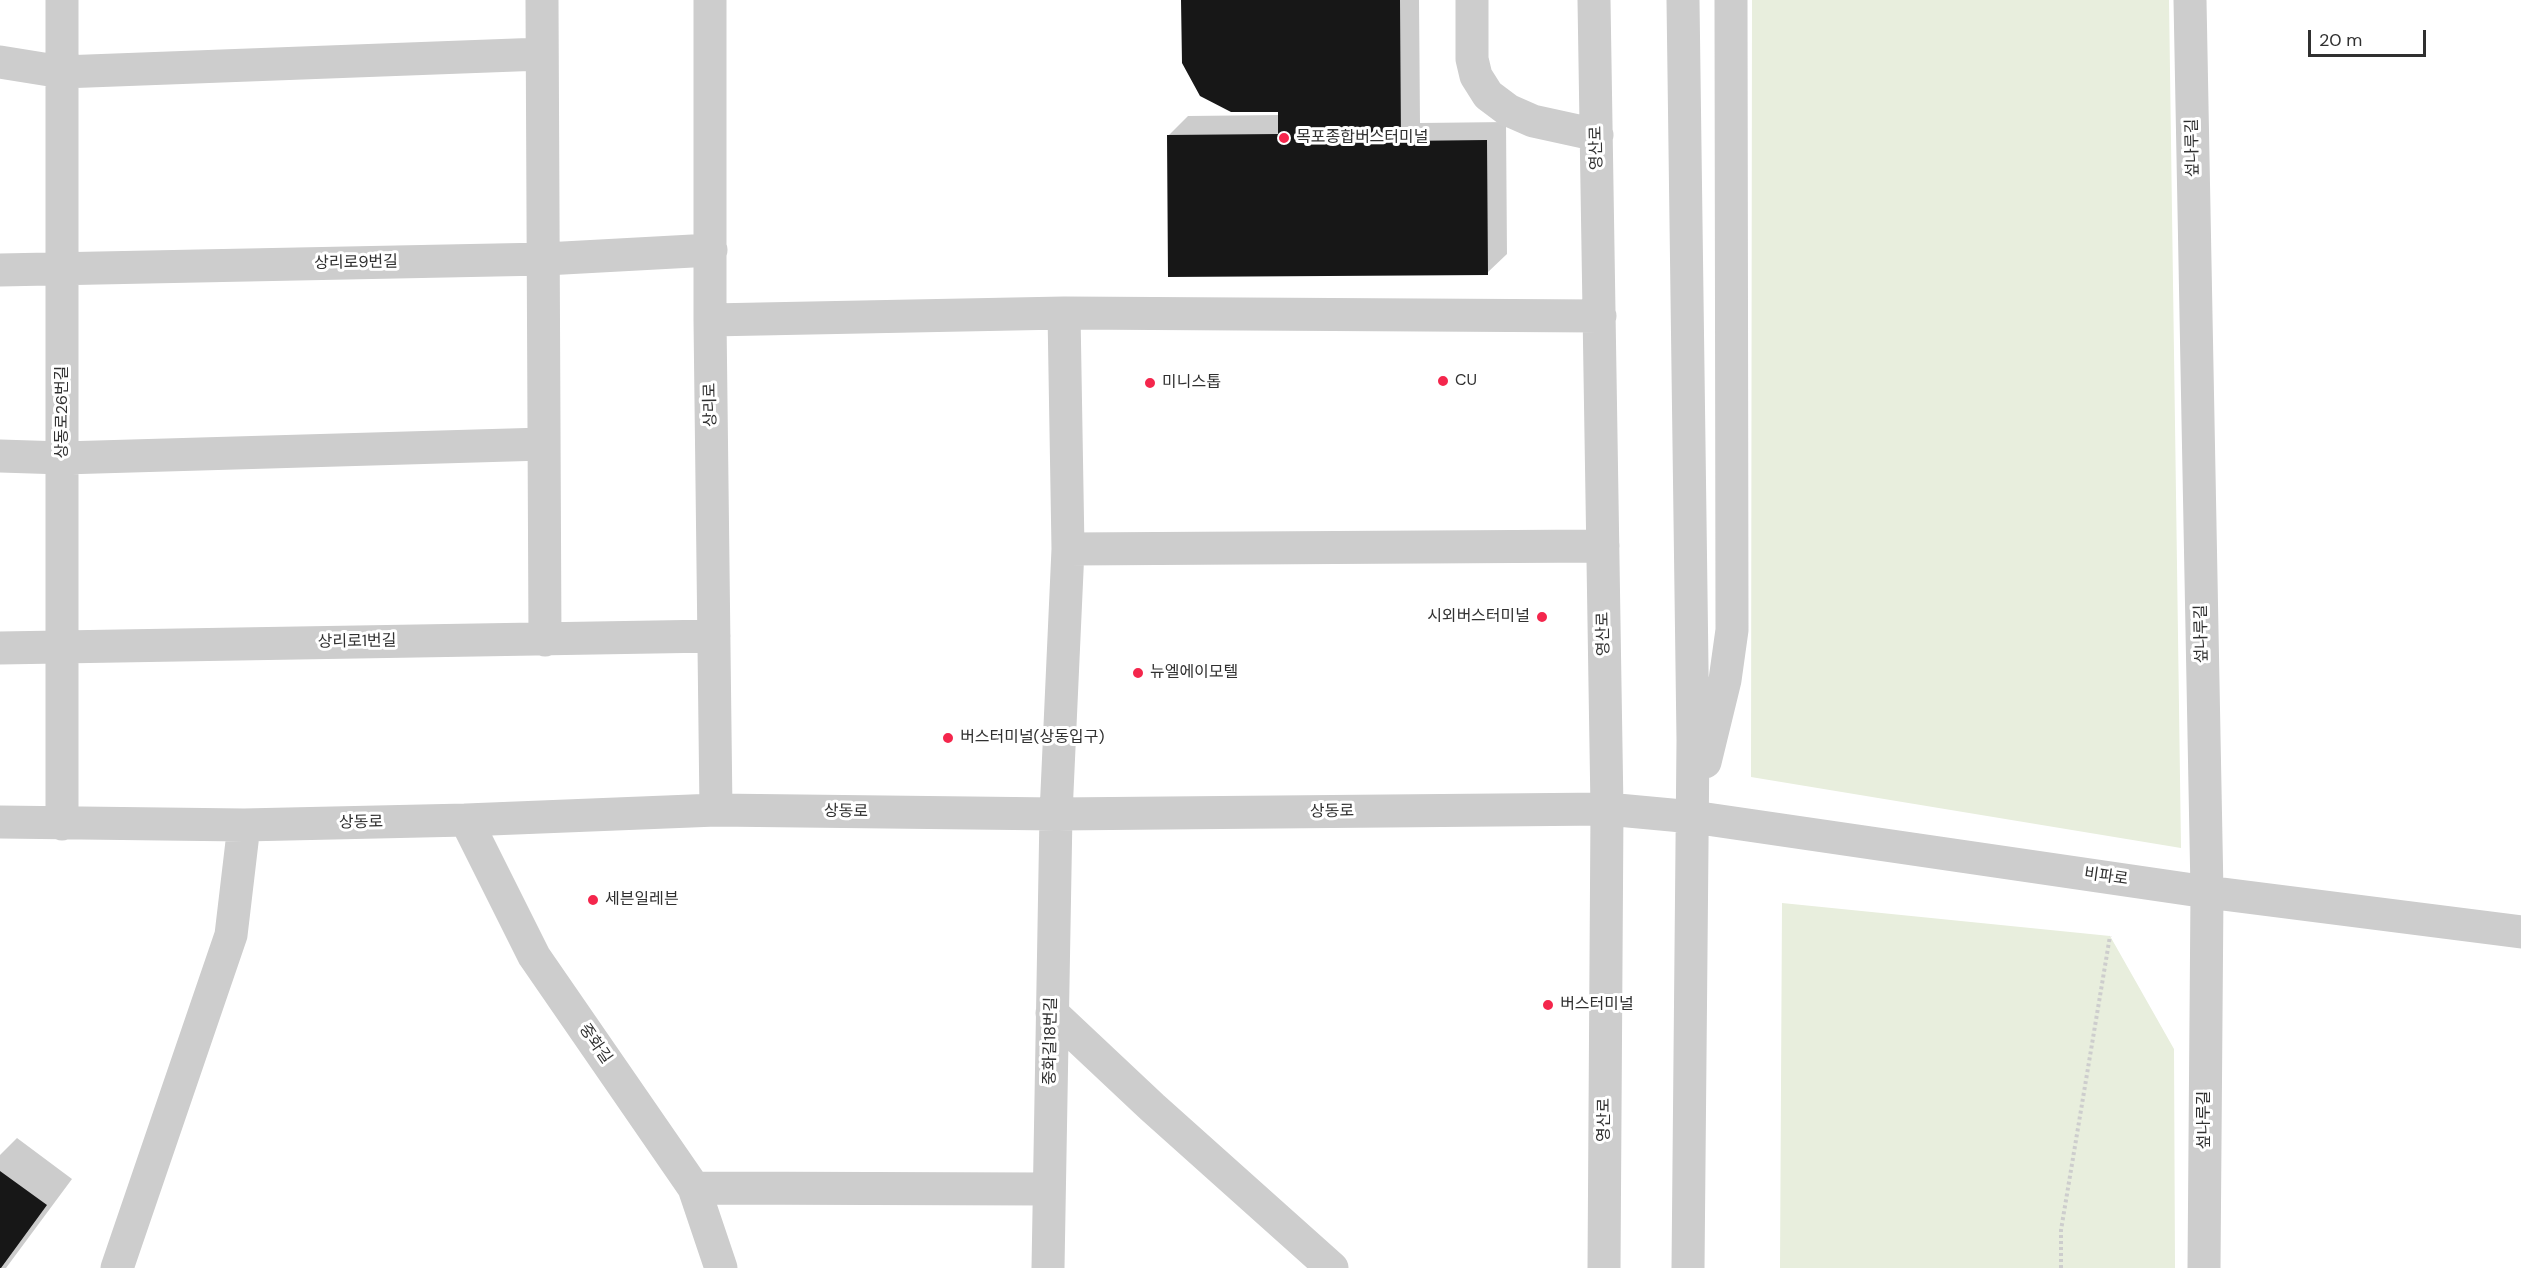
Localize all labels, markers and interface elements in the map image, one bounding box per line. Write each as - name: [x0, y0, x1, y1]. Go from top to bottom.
- scale bar: [2311, 18, 2430, 56]
- text: 20 m: [2319, 28, 2362, 52]
- street label: 섶나루길: [2183, 118, 2203, 178]
- street label: 영산로: [1587, 126, 1607, 170]
- place label: 목포종합버스터미널: [1296, 128, 1428, 148]
- marker: 목포종합버스터미널: [1277, 131, 1291, 145]
- street label: 상리로9번길: [314, 253, 398, 273]
- street label: 상동로26번길: [53, 366, 73, 458]
- place label: CU: [1455, 371, 1477, 391]
- place label: 미니스톱: [1162, 373, 1221, 393]
- marker: CU: [1436, 374, 1450, 388]
- marker: 미니스톱: [1143, 376, 1157, 390]
- street label: 상리로: [701, 383, 721, 427]
- street label: 섶나루길: [2192, 604, 2212, 664]
- place label: 시외버스터미널: [1427, 607, 1530, 627]
- marker: 시외버스터미널: [1535, 610, 1549, 624]
- street label: 영산로: [1594, 612, 1614, 656]
- street label: 상리로1번길: [318, 632, 396, 652]
- place label: 뉴엘에이모텔: [1150, 663, 1238, 683]
- marker: 뉴엘에이모텔: [1131, 666, 1145, 680]
- place label: 버스터미널(상동입구): [960, 728, 1104, 748]
- marker: 버스터미널(상동입구): [941, 731, 955, 745]
- street label: 상동로: [824, 802, 868, 822]
- street label: 상동로: [1310, 802, 1354, 822]
- street label: 상동로: [339, 813, 383, 833]
- street label: 비파로: [2083, 864, 2129, 890]
- place label: 세븐일레븐: [605, 890, 679, 910]
- marker: 세븐일레븐: [586, 893, 600, 907]
- place label: 버스터미널: [1560, 995, 1634, 1015]
- street label: 중화길18번길: [1041, 997, 1061, 1085]
- marker: 버스터미널: [1541, 998, 1555, 1012]
- street label: 중화길: [574, 1020, 616, 1068]
- street label: 섶나루길: [2195, 1091, 2215, 1149]
- street label: 영산로: [1595, 1098, 1615, 1142]

